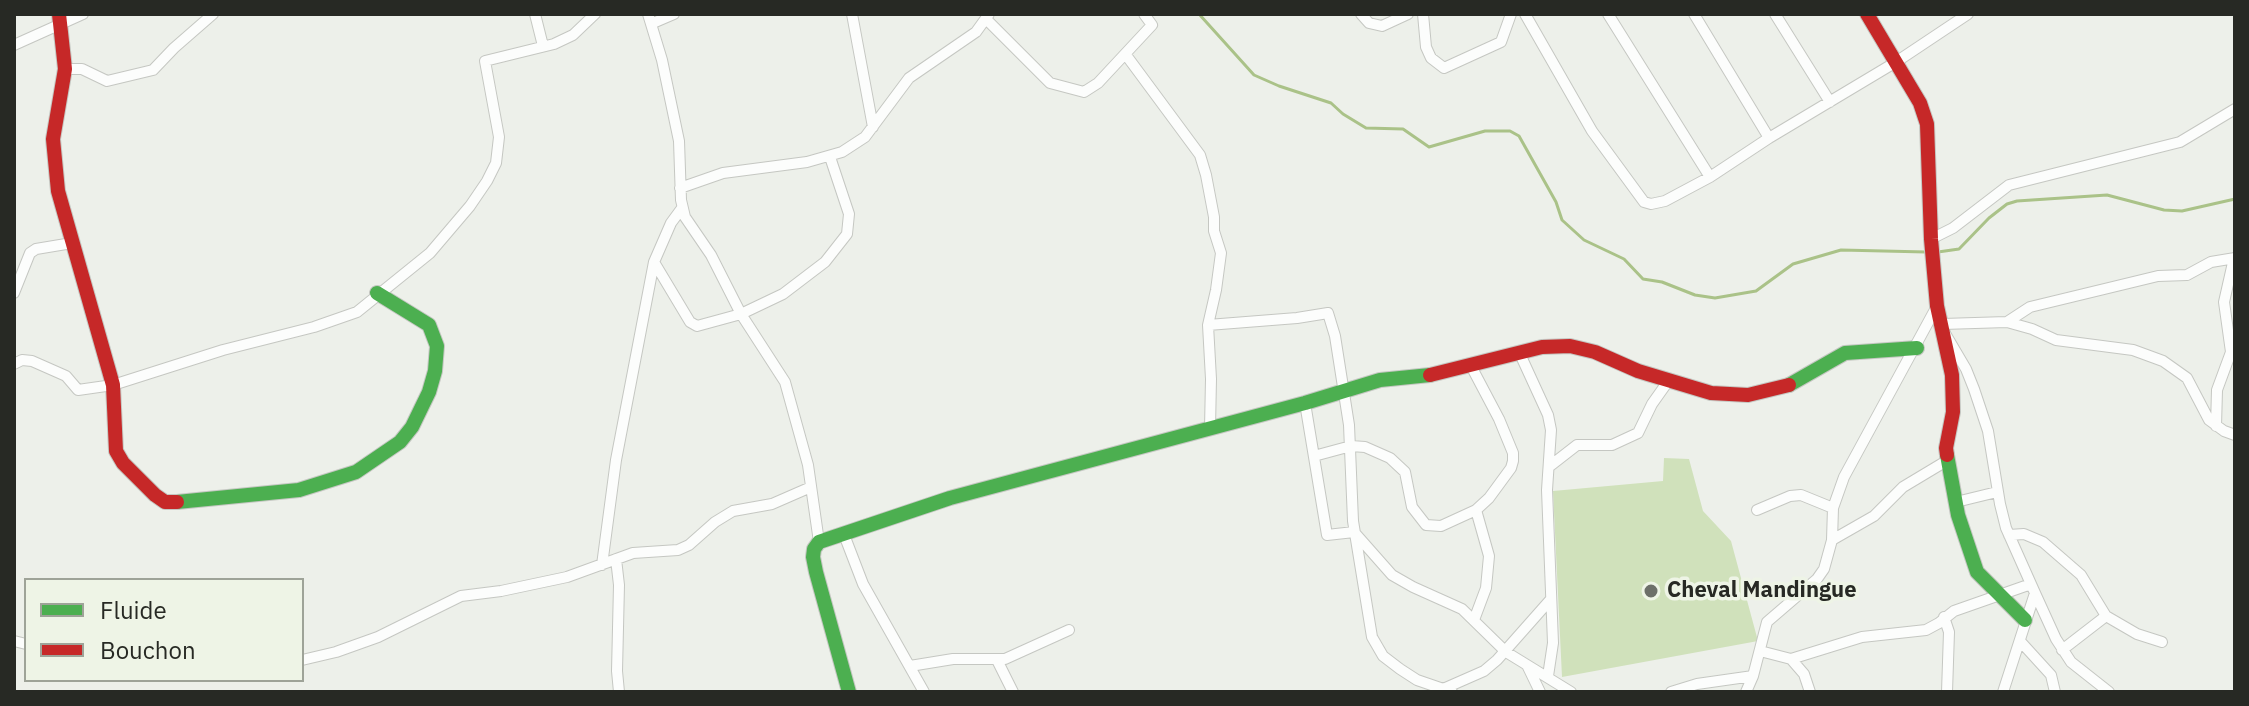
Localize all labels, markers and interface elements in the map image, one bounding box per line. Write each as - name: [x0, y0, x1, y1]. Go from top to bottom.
- legend: [24, 578, 304, 682]
- place label: Cheval Mandingue: [1667, 578, 1857, 604]
- marker: Cheval Mandingue: [1642, 582, 1660, 600]
- text: Fluide: [100, 594, 167, 626]
- text: Bouchon: [100, 634, 196, 666]

